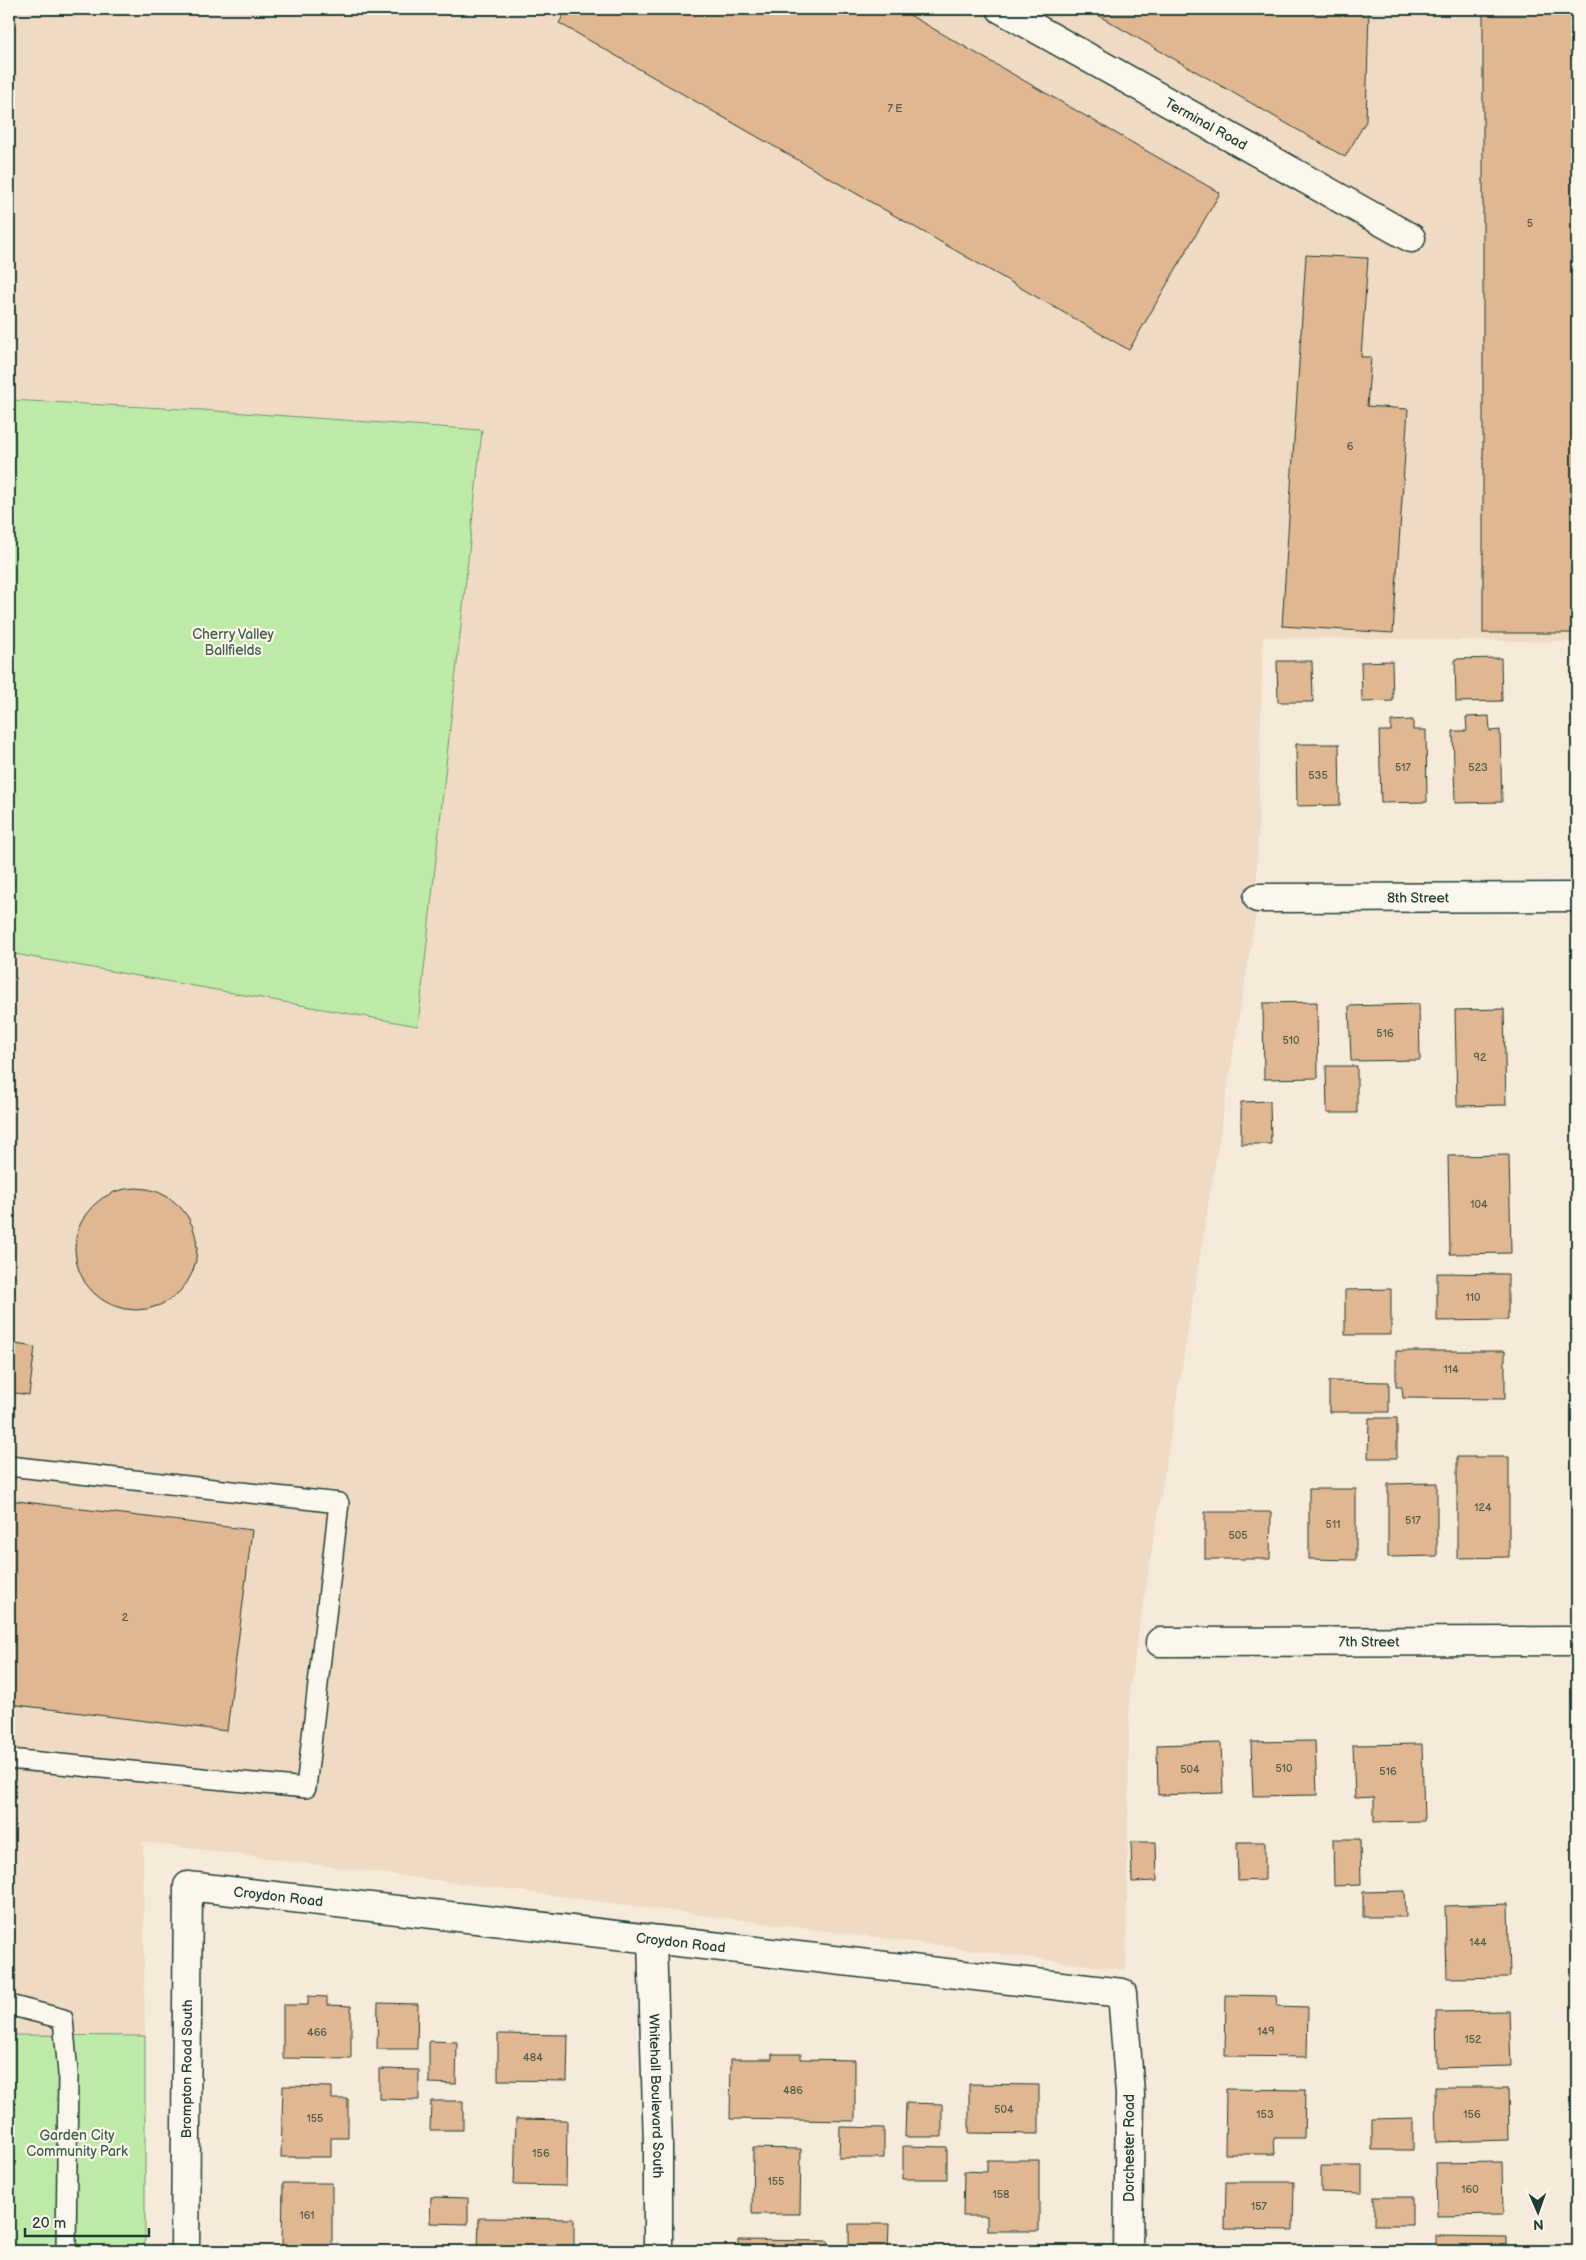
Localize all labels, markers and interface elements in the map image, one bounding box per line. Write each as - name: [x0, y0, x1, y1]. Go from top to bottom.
- street label: Terminal Road: [1162, 94, 1250, 154]
- house number: 7 E: [888, 102, 902, 115]
- house number: 5: [1527, 217, 1533, 230]
- house number: 6: [1347, 440, 1354, 453]
- park label: Cherry Valley Ballfields: [192, 626, 275, 659]
- house number: 517: [1395, 761, 1412, 774]
- house number: 523: [1468, 761, 1488, 774]
- house number: 535: [1308, 769, 1328, 782]
- street label: 8th Street: [1387, 889, 1450, 907]
- house number: 516: [1376, 1027, 1394, 1040]
- house number: 510: [1282, 1034, 1300, 1047]
- house number: 92: [1474, 1051, 1487, 1064]
- house number: 104: [1470, 1198, 1488, 1211]
- house number: 110: [1466, 1291, 1481, 1304]
- house number: 114: [1443, 1363, 1459, 1376]
- house number: 124: [1474, 1501, 1492, 1514]
- house number: 517: [1405, 1514, 1422, 1527]
- house number: 511: [1326, 1518, 1340, 1531]
- house number: 505: [1228, 1529, 1248, 1542]
- house number: 2: [122, 1611, 129, 1624]
- street label: 7th Street: [1339, 1633, 1400, 1651]
- house number: 510: [1275, 1762, 1293, 1775]
- house number: 504: [1180, 1763, 1200, 1776]
- house number: 516: [1379, 1765, 1397, 1778]
- street label: Croydon Road: [233, 1883, 324, 1910]
- street label: Croydon Road: [635, 1929, 726, 1957]
- house number: 144: [1469, 1936, 1487, 1949]
- street label: Brompton Road South: [178, 1999, 196, 2139]
- street label: Whitehall Boulevard South: [645, 2013, 666, 2179]
- house number: 149: [1257, 2025, 1275, 2038]
- house number: 466: [307, 2026, 327, 2039]
- house number: 152: [1464, 2033, 1482, 2046]
- house number: 484: [523, 2051, 543, 2064]
- house number: 486: [783, 2084, 803, 2097]
- street label: Dorchester Road: [1121, 2094, 1138, 2202]
- house number: 504: [994, 2103, 1014, 2116]
- house number: 153: [1256, 2108, 1274, 2121]
- house number: 156: [1463, 2108, 1481, 2121]
- house number: 155: [307, 2112, 323, 2125]
- park label: Garden City Community Park: [26, 2127, 128, 2160]
- house number: 156: [532, 2147, 550, 2160]
- house number: 155: [768, 2175, 784, 2188]
- house number: 160: [1461, 2183, 1479, 2196]
- house number: 158: [993, 2188, 1009, 2201]
- north arrow: [1514, 2188, 1564, 2238]
- house number: 157: [1251, 2200, 1268, 2213]
- scale bar: [25, 2205, 149, 2237]
- house number: 161: [299, 2209, 315, 2222]
- text: 20 m: [32, 2214, 66, 2233]
- text: N: [1533, 2216, 1544, 2233]

